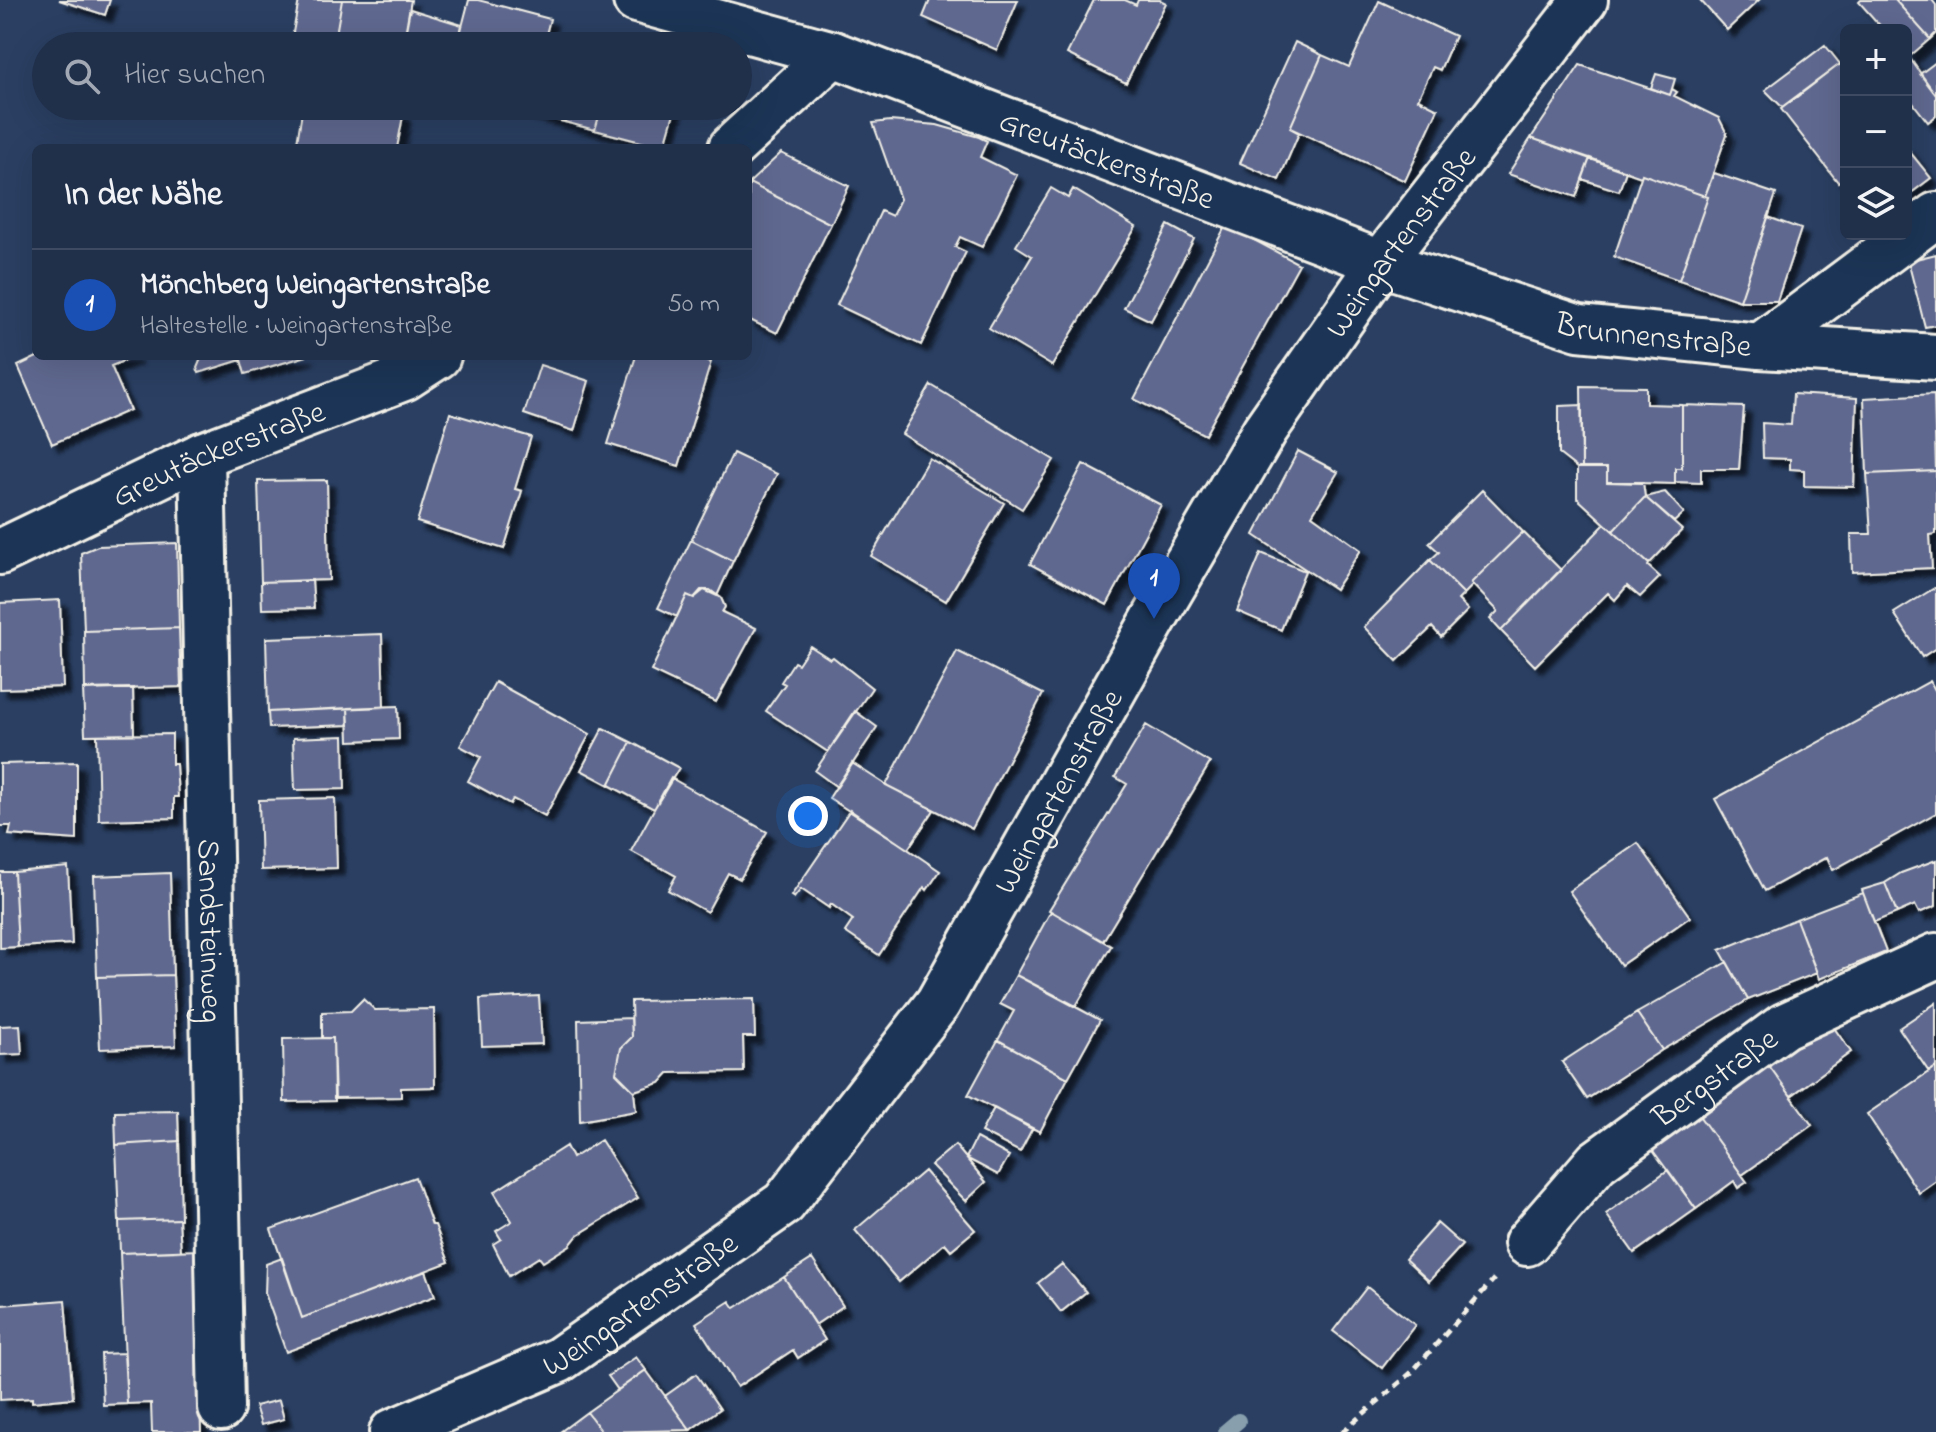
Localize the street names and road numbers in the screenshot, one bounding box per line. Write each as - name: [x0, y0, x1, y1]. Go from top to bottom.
- street label: Greutäckerstraße: [992, 99, 1221, 225]
- street label: Weingartenstraße: [1315, 138, 1490, 349]
- street label: Brunnenstraße: [1547, 301, 1754, 372]
- street label: Greutäckerstraße: [105, 390, 333, 522]
- street label: Weingartenstraße: [984, 681, 1137, 904]
- street label: Sandsteinweg: [183, 838, 233, 1024]
- street label: Bergstraße: [1643, 1017, 1789, 1142]
- street label: Weingartenstraße: [536, 1222, 749, 1391]

